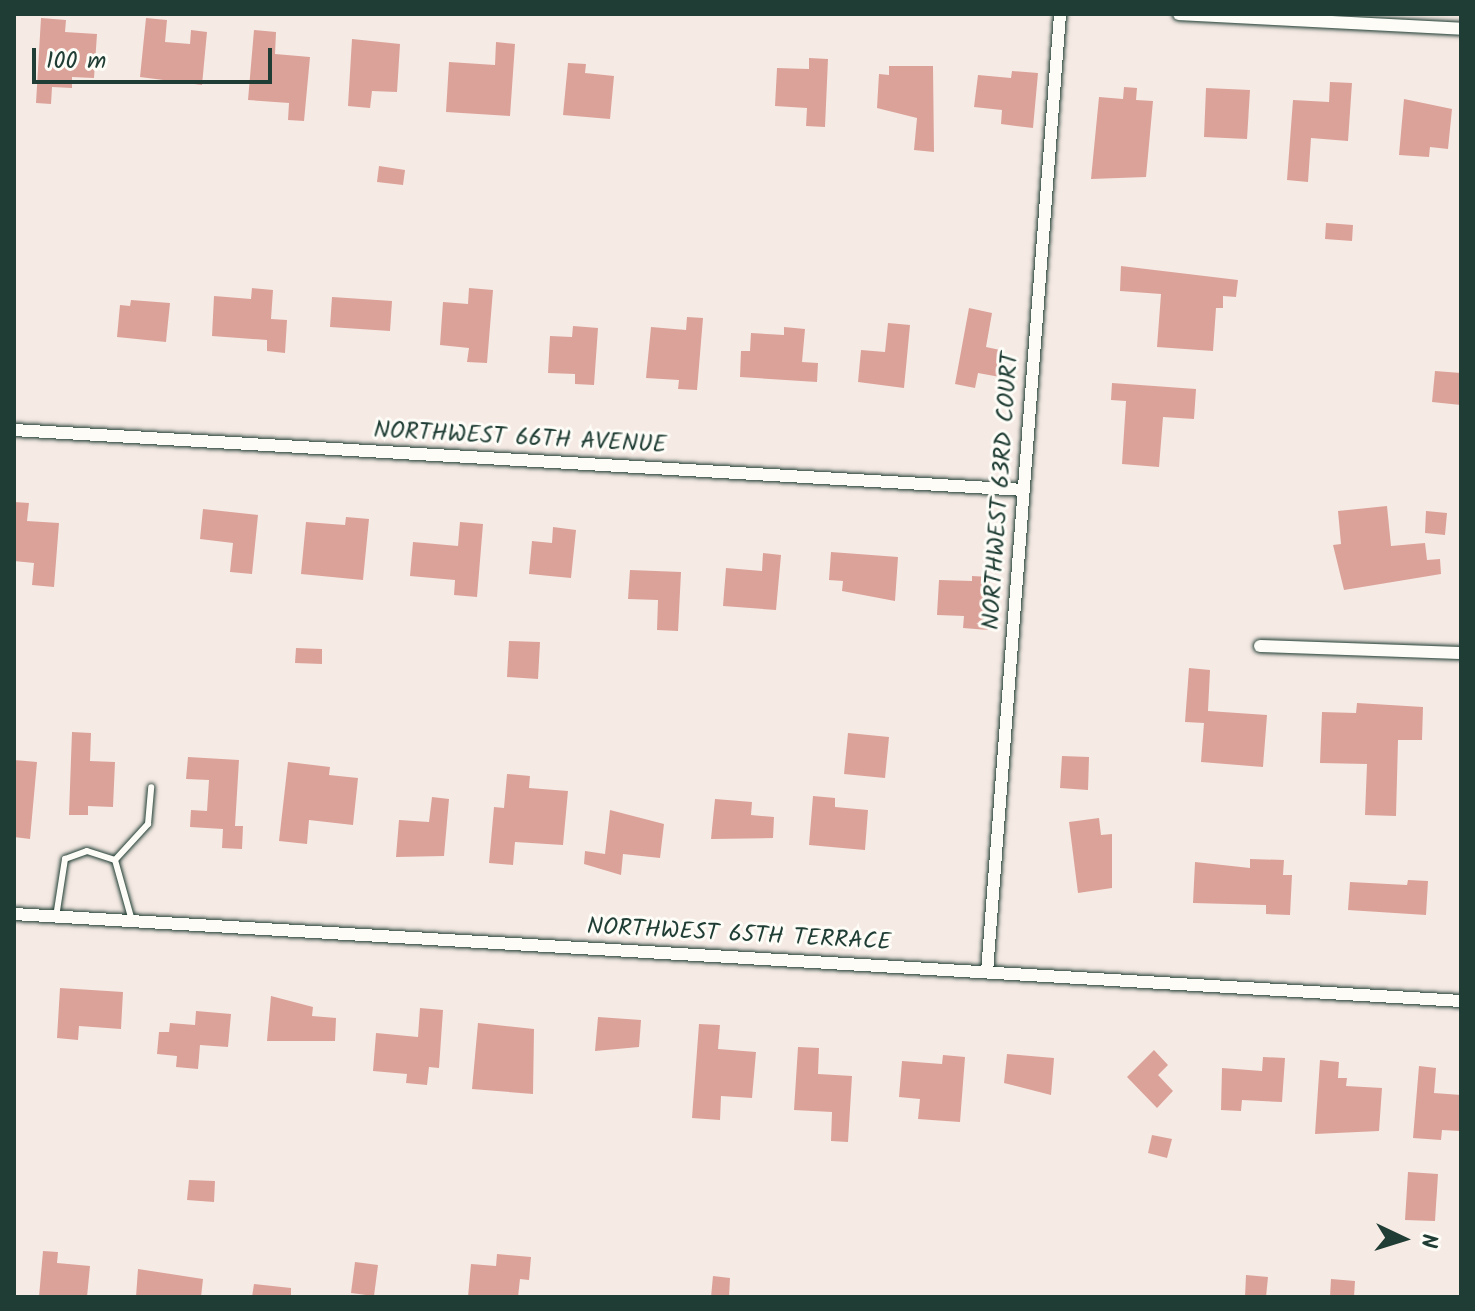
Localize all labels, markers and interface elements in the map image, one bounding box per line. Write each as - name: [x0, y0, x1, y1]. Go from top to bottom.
- scale bar: [36, 32, 276, 82]
- text: 100 m: [46, 42, 106, 81]
- street label: NORTHWEST 63RD COURT: [977, 351, 1025, 631]
- street label: NORTHWEST 66TH AVENUE: [373, 416, 667, 460]
- street label: NORTHWEST 65TH TERRACE: [586, 913, 892, 957]
- north arrow: [1363, 1199, 1443, 1279]
- text: N: [1409, 1233, 1445, 1249]

